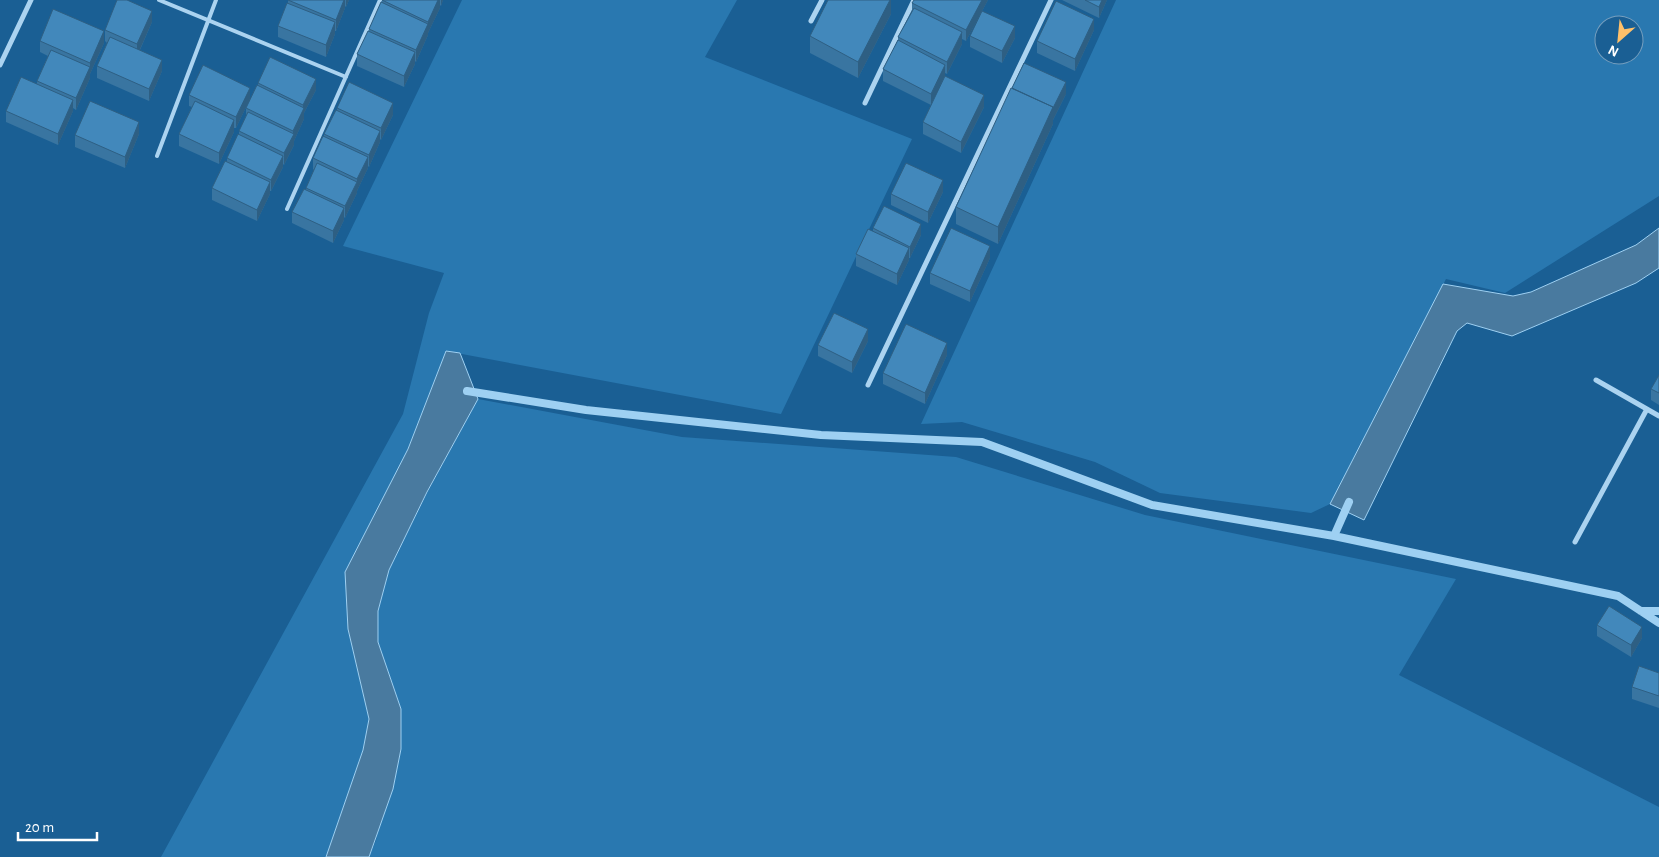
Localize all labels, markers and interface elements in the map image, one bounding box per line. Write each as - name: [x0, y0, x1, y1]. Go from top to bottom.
- north arrow: [1594, 15, 1644, 65]
- text: N: [1606, 42, 1621, 59]
- scale bar: [18, 810, 96, 842]
- text: 20 m: [25, 820, 54, 835]

